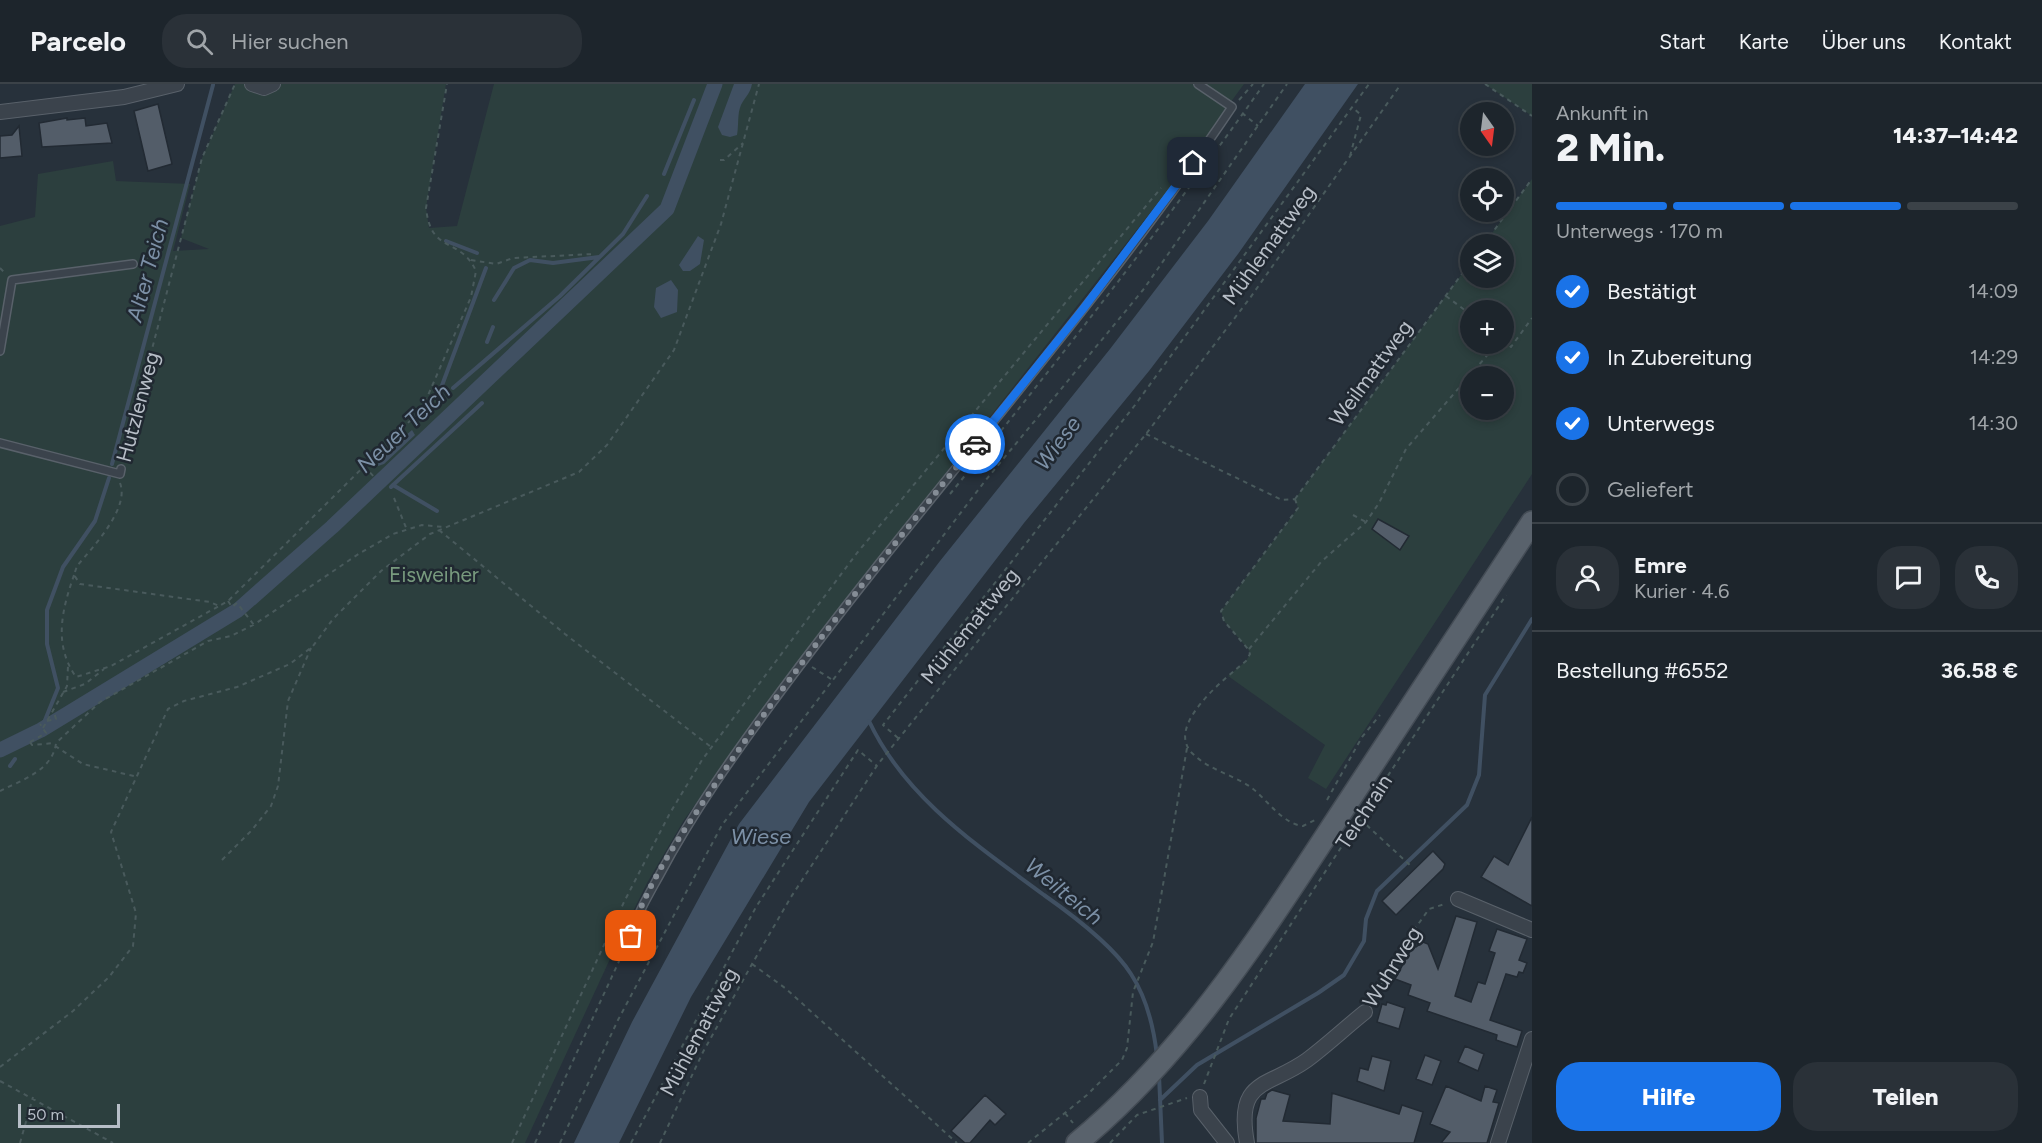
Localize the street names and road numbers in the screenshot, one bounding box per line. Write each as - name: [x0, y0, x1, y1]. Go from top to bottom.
- street label: Mühlemattweg: [1217, 180, 1320, 309]
- street label: Weilmattweg: [1324, 315, 1417, 431]
- street label: Hutzlenweg: [111, 349, 164, 465]
- street label: Mühlemattweg: [915, 563, 1024, 689]
- street label: Teichrain: [1330, 770, 1397, 854]
- street label: Wuhrweg: [1357, 922, 1426, 1012]
- street label: Mühlemattweg: [654, 963, 743, 1100]

